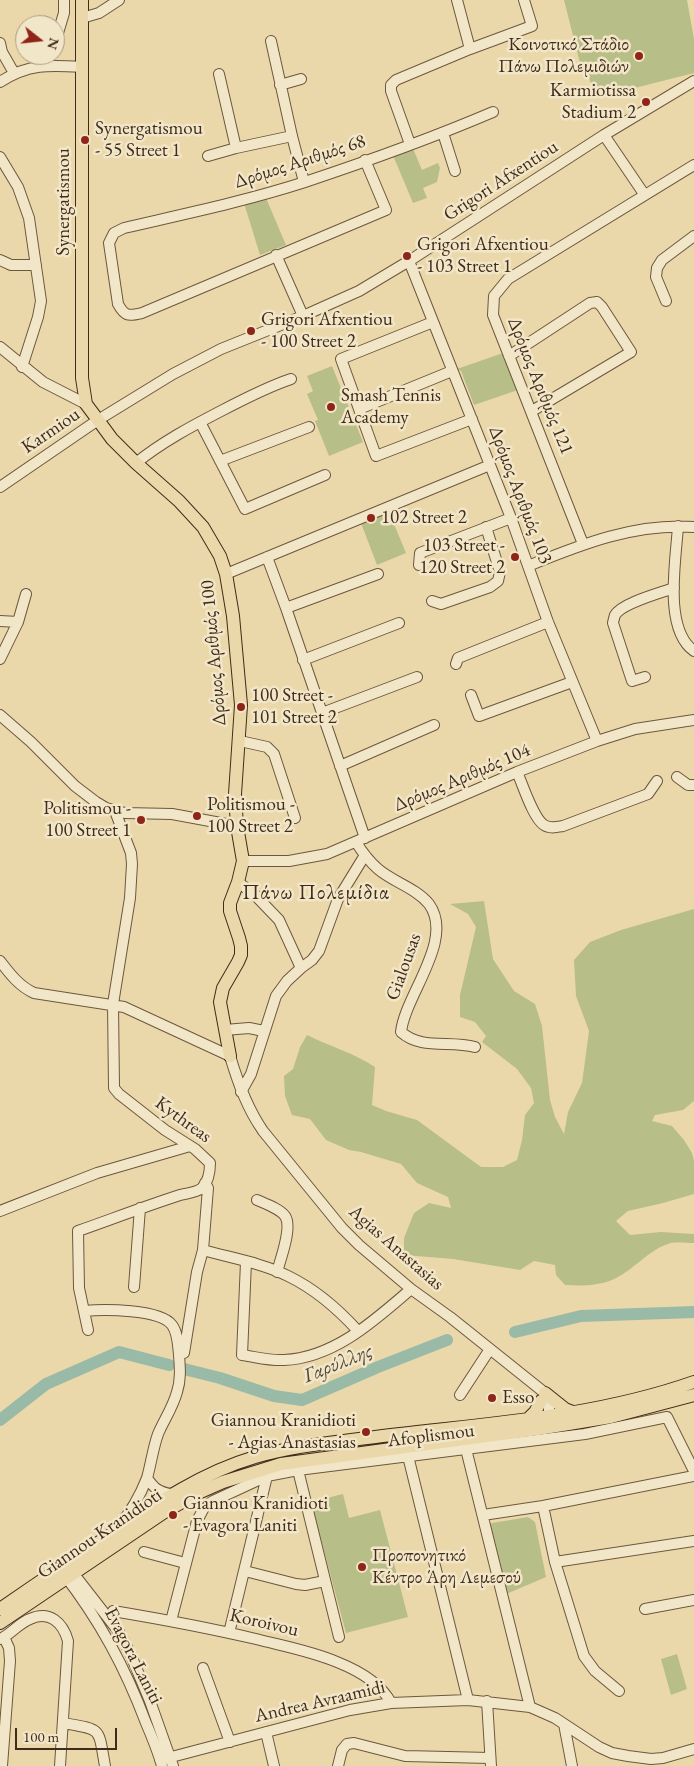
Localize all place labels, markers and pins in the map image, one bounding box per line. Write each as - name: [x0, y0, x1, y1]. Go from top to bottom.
- place label: Κοινοτικό Στάδιο Πάνω Πολεμιδιών: [498, 34, 629, 78]
- marker: Κοινοτικό Στάδιο Πάνω Πολεμιδιών: [633, 50, 645, 62]
- place label: Karmiotissa Stadium 2: [550, 80, 636, 124]
- marker: Karmiotissa Stadium 2: [640, 96, 652, 108]
- place label: Synergatismou - 55 Street 1: [95, 118, 203, 162]
- marker: Synergatismou - 55 Street 1: [79, 134, 91, 146]
- place label: Grigori Afxentiou - 103 Street 1: [417, 234, 549, 278]
- marker: Grigori Afxentiou - 103 Street 1: [401, 250, 413, 262]
- place label: Grigori Afxentiou - 100 Street 2: [261, 309, 393, 353]
- marker: Grigori Afxentiou - 100 Street 2: [245, 325, 257, 337]
- place label: Smash Tennis Academy: [341, 385, 441, 429]
- marker: Smash Tennis Academy: [325, 401, 337, 413]
- place label: 102 Street 2: [381, 507, 467, 529]
- marker: 102 Street 2: [365, 512, 377, 524]
- place label: 103 Street - 120 Street 2: [419, 535, 505, 579]
- marker: 103 Street - 120 Street 2: [509, 551, 521, 563]
- place label: 100 Street - 101 Street 2: [251, 685, 337, 729]
- marker: 100 Street - 101 Street 2: [235, 701, 247, 713]
- place label: Politismou - 100 Street 2: [207, 794, 295, 838]
- place label: Politismou - 100 Street 1: [43, 798, 131, 842]
- marker: Politismou - 100 Street 2: [191, 810, 203, 822]
- marker: Politismou - 100 Street 1: [135, 814, 147, 826]
- place label: Esso: [502, 1387, 534, 1409]
- marker: Esso: [486, 1392, 498, 1404]
- place label: Giannou Kranidioti - Agias Anastasias: [211, 1410, 356, 1454]
- marker: Giannou Kranidioti - Agias Anastasias: [360, 1426, 372, 1438]
- place label: Giannou Kranidioti - Evagora Laniti: [183, 1493, 328, 1537]
- marker: Giannou Kranidioti - Evagora Laniti: [167, 1509, 179, 1521]
- place label: Προπονητικό Κέντρο Άρη Λεμεσού: [372, 1545, 521, 1589]
- marker: Προπονητικό Κέντρο Άρη Λεμεσού: [356, 1561, 368, 1573]

